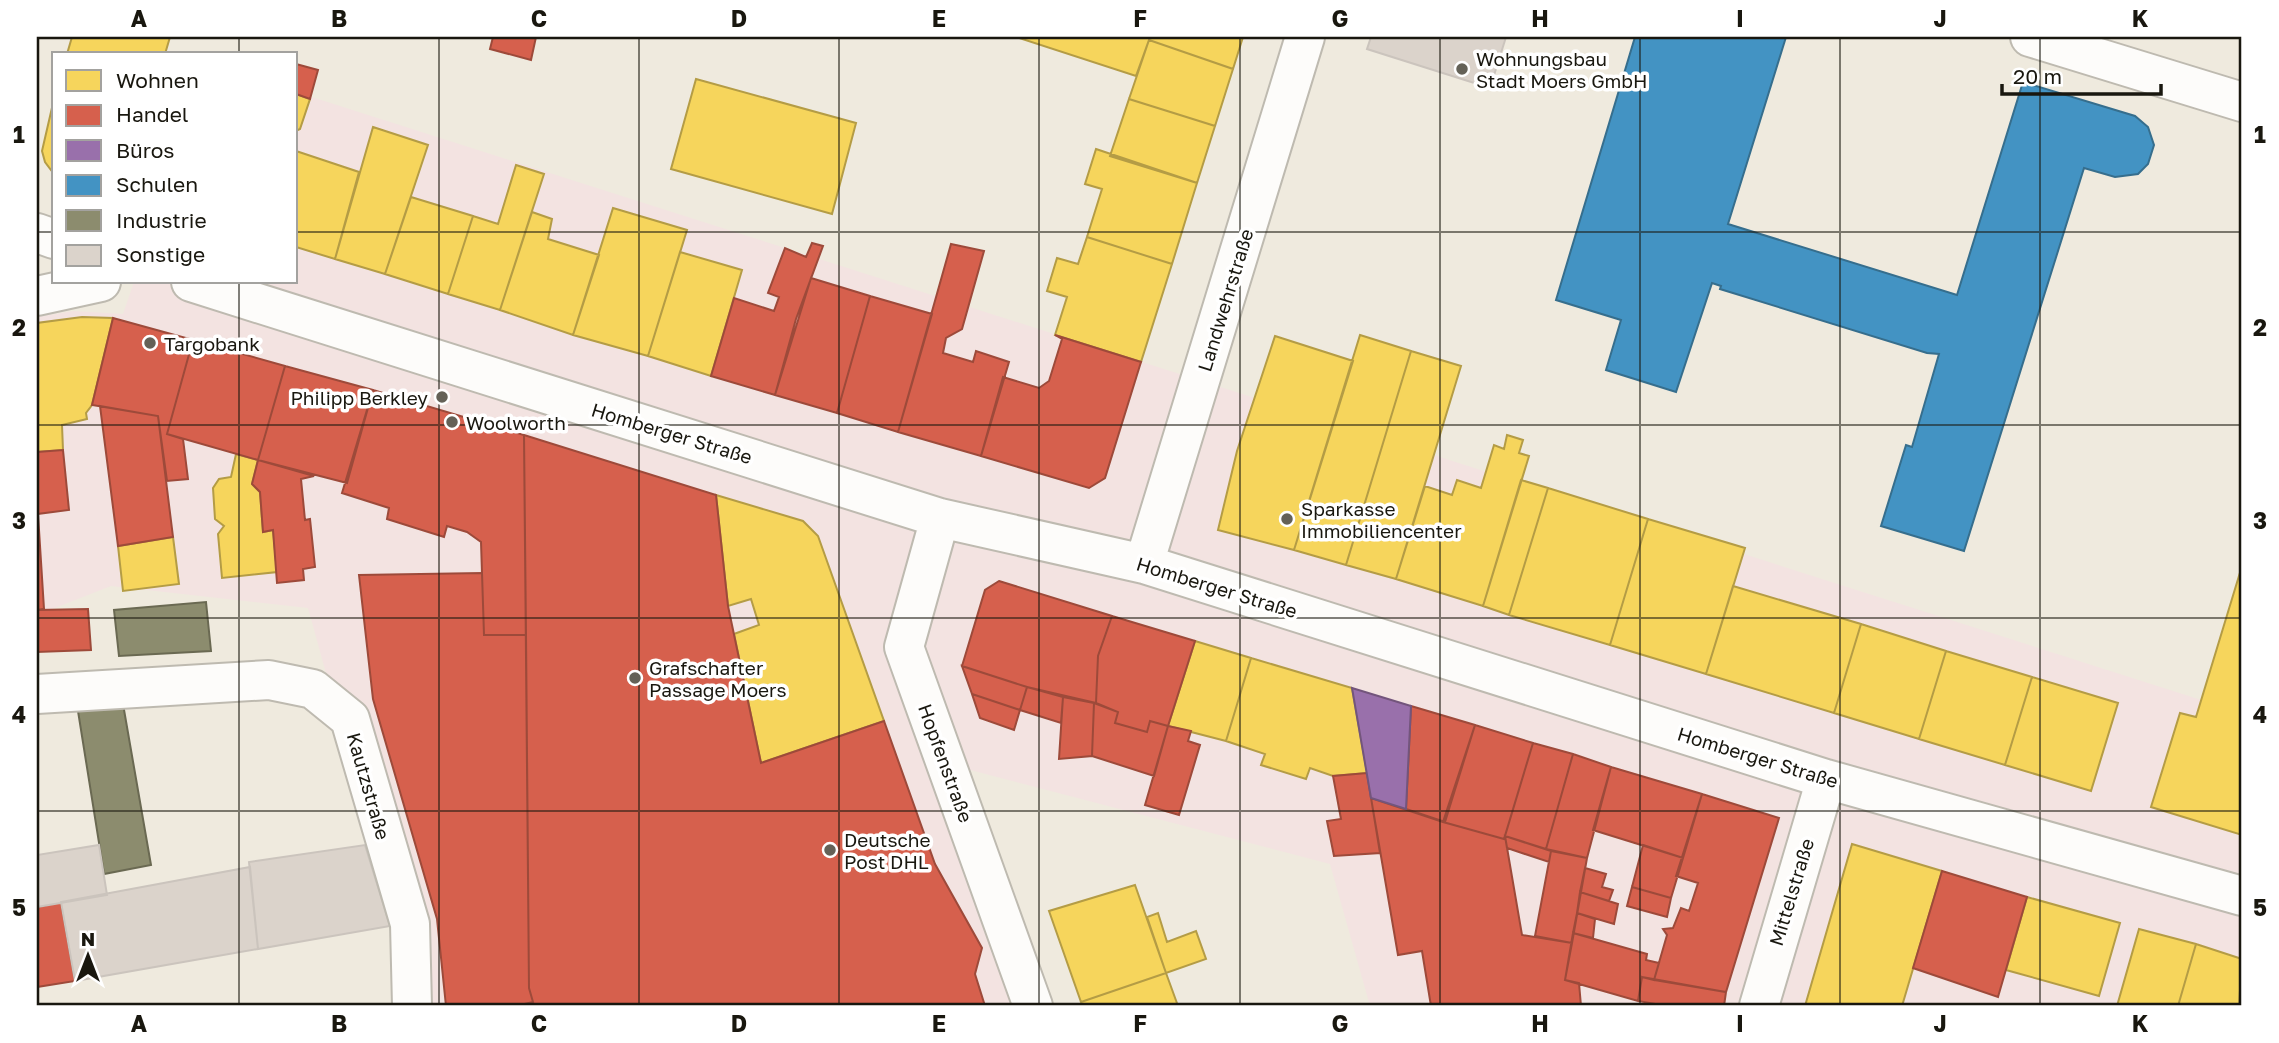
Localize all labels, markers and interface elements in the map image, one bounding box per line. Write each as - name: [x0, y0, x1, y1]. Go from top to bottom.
- text: A: [131, 4, 148, 32]
- text: B: [331, 4, 347, 32]
- text: C: [531, 4, 547, 32]
- text: D: [731, 4, 747, 32]
- text: E: [932, 4, 946, 32]
- text: F: [1133, 4, 1147, 32]
- text: G: [1332, 4, 1348, 32]
- text: H: [1531, 4, 1549, 32]
- text: I: [1736, 4, 1744, 32]
- text: J: [1933, 4, 1947, 32]
- text: K: [2132, 4, 2149, 32]
- place label: Wohnungsbau Stadt Moers GmbH: [1476, 47, 1647, 92]
- legend: [52, 52, 298, 284]
- scale bar: [2002, 52, 2162, 96]
- marker: Wohnungsbau Stadt Moers GmbH: [1454, 61, 1470, 77]
- text: 20 m: [2013, 63, 2062, 89]
- text: Wohnen: [116, 67, 199, 93]
- text: Handel: [116, 101, 189, 127]
- text: 1: [13, 120, 25, 148]
- text: 1: [2254, 120, 2266, 148]
- text: Büros: [116, 137, 175, 163]
- text: Schulen: [116, 171, 198, 197]
- text: Industrie: [116, 207, 207, 233]
- street label: Landwehrstraße: [1192, 226, 1258, 374]
- text: Sonstige: [116, 241, 205, 267]
- text: 2: [12, 313, 26, 341]
- text: 2: [2253, 313, 2267, 341]
- place label: Targobank: [164, 332, 260, 355]
- marker: Targobank: [142, 335, 158, 351]
- place label: Philipp Berkley: [290, 386, 428, 409]
- marker: Philipp Berkley: [434, 389, 450, 405]
- street label: Homberger Straße: [589, 398, 755, 468]
- place label: Woolworth: [466, 411, 566, 434]
- marker: Woolworth: [444, 414, 460, 430]
- place label: Sparkasse Immobiliencenter: [1301, 497, 1462, 542]
- text: 3: [12, 506, 26, 534]
- text: 3: [2253, 506, 2267, 534]
- marker: Sparkasse Immobiliencenter: [1279, 511, 1295, 527]
- street label: Homberger Straße: [1134, 552, 1300, 622]
- place label: Grafschafter Passage Moers: [649, 656, 787, 701]
- marker: Grafschafter Passage Moers: [627, 670, 643, 686]
- text: 4: [12, 700, 26, 728]
- text: 4: [2253, 700, 2267, 728]
- street label: Hopfenstraße: [914, 701, 978, 825]
- street label: Homberger Straße: [1675, 722, 1841, 792]
- street label: Kautzstraße: [343, 730, 395, 842]
- place label: Deutsche Post DHL: [844, 828, 931, 873]
- street label: Mittelstraße: [1764, 835, 1818, 949]
- marker: Deutsche Post DHL: [822, 842, 838, 858]
- text: 5: [12, 893, 26, 921]
- text: 5: [2253, 893, 2267, 921]
- north arrow: [52, 920, 122, 990]
- text: N: [81, 927, 95, 950]
- text: A: [131, 1009, 148, 1037]
- text: B: [331, 1009, 347, 1037]
- text: C: [531, 1009, 547, 1037]
- text: D: [731, 1009, 747, 1037]
- text: E: [932, 1009, 946, 1037]
- text: F: [1133, 1009, 1147, 1037]
- text: G: [1332, 1009, 1348, 1037]
- text: H: [1531, 1009, 1549, 1037]
- text: I: [1736, 1009, 1744, 1037]
- text: J: [1933, 1009, 1947, 1037]
- text: K: [2132, 1009, 2149, 1037]

